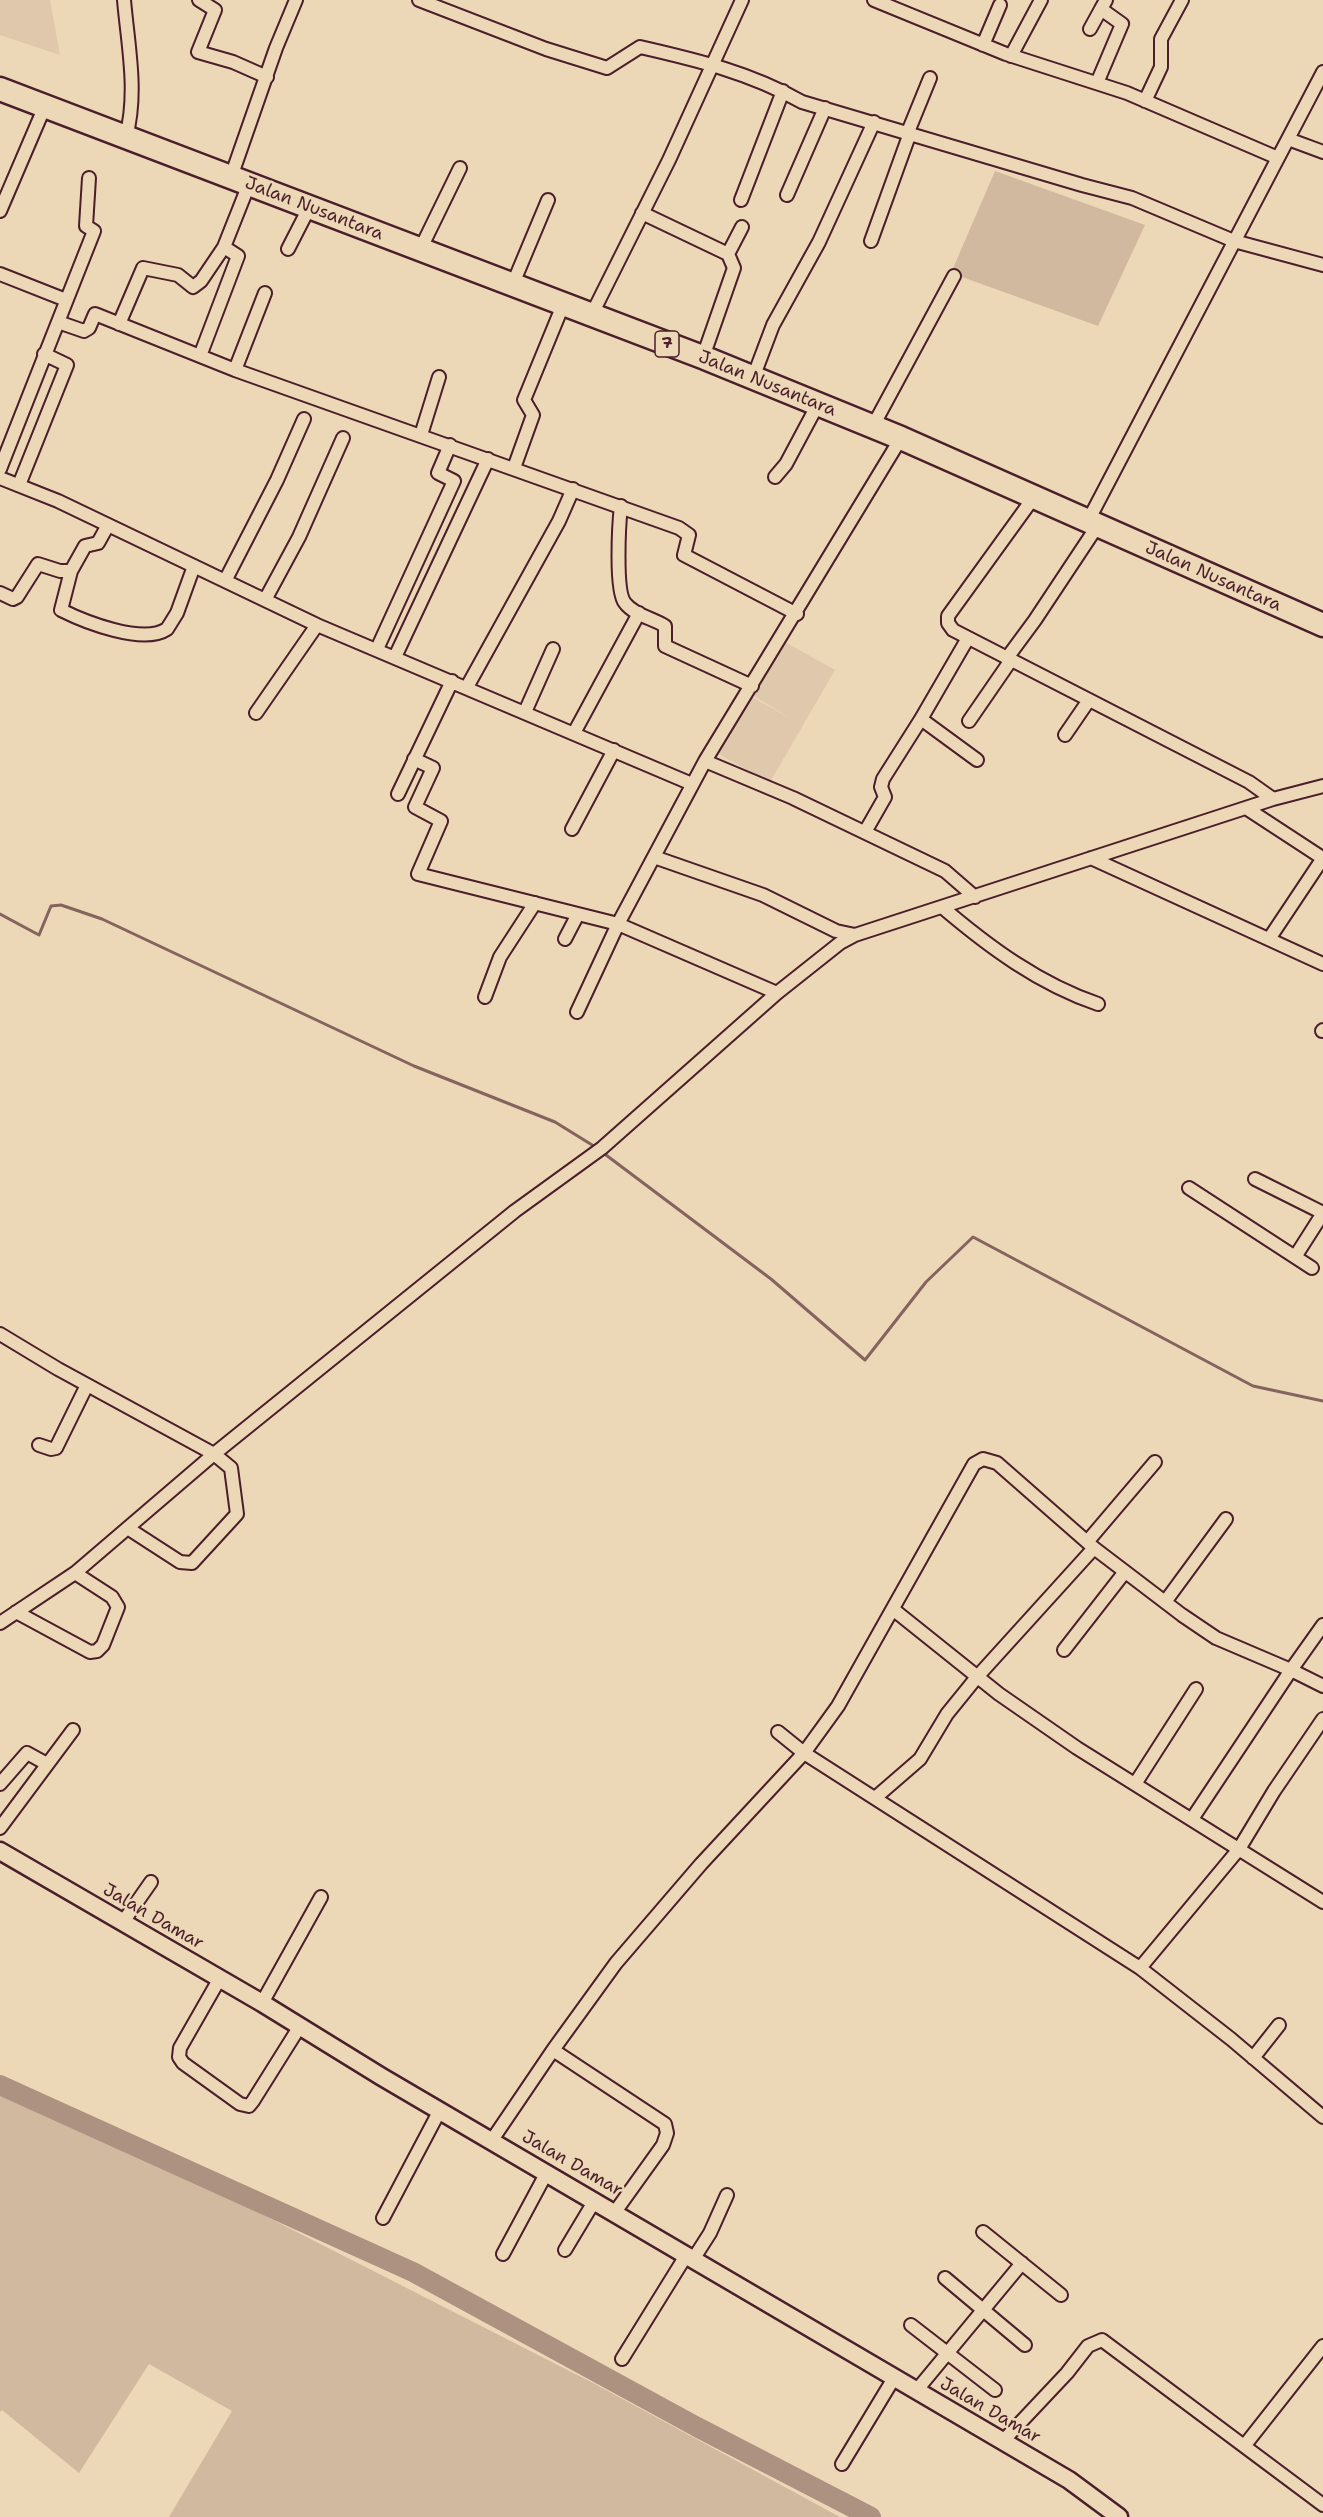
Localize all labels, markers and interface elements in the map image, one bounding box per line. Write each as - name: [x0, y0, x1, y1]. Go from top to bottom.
- street label: Jalan Nusantara: [242, 173, 386, 245]
- road number: 7: [655, 331, 679, 357]
- street label: Jalan Nusantara: [695, 346, 839, 422]
- street label: Jalan Nusantara: [1142, 537, 1284, 617]
- street label: Jalan Damar: [99, 1879, 207, 1955]
- street label: Jalan Damar: [518, 2126, 626, 2202]
- street label: Jalan Damar: [936, 2373, 1044, 2449]

